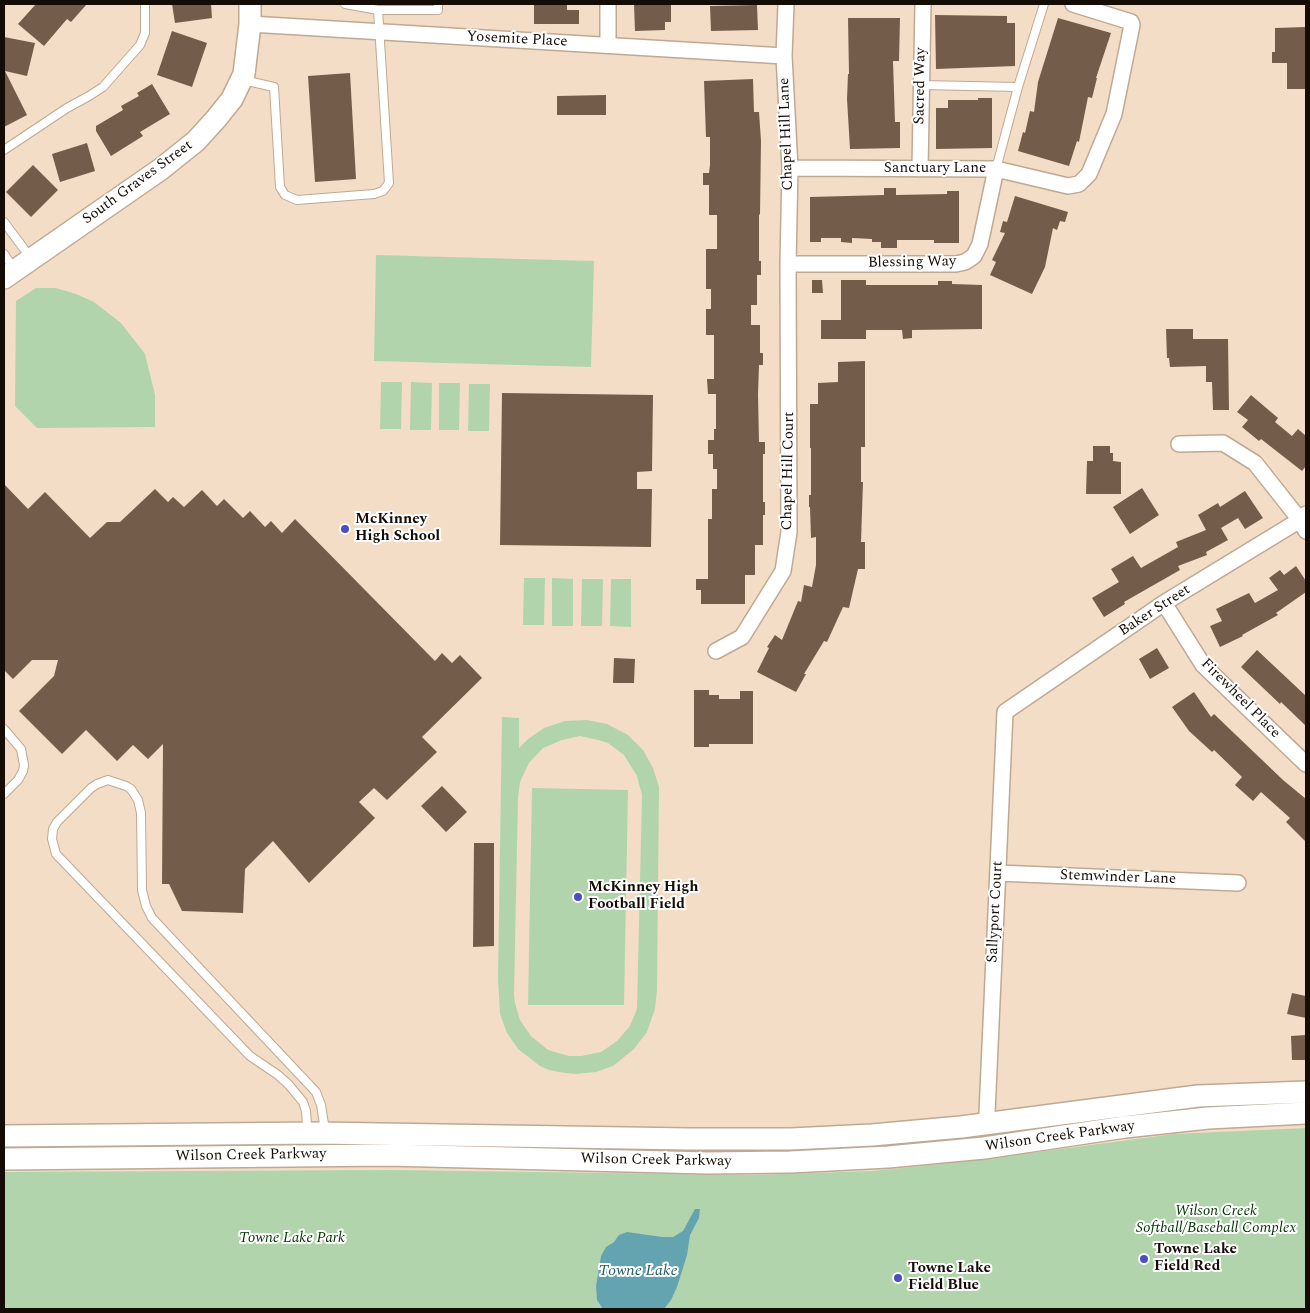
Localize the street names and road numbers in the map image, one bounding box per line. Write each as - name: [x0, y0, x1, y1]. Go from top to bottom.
- street label: Yosemite Place: [466, 28, 568, 52]
- street label: Sacred Way: [911, 47, 931, 125]
- street label: Chapel Hill Lane: [776, 77, 798, 191]
- street label: South Graves Street: [79, 137, 197, 229]
- street label: Sanctuary Lane: [884, 160, 986, 178]
- street label: Blessing Way: [868, 253, 956, 273]
- street label: Chapel Hill Court: [779, 411, 799, 531]
- street label: Baker Street: [1116, 581, 1194, 641]
- street label: Firewheel Place: [1196, 655, 1284, 743]
- street label: Sallyport Court: [984, 861, 1008, 963]
- street label: Stemwinder Lane: [1060, 867, 1176, 889]
- street label: Wilson Creek Parkway: [984, 1118, 1136, 1156]
- street label: Wilson Creek Parkway: [175, 1146, 327, 1166]
- street label: Wilson Creek Parkway: [580, 1151, 732, 1171]

